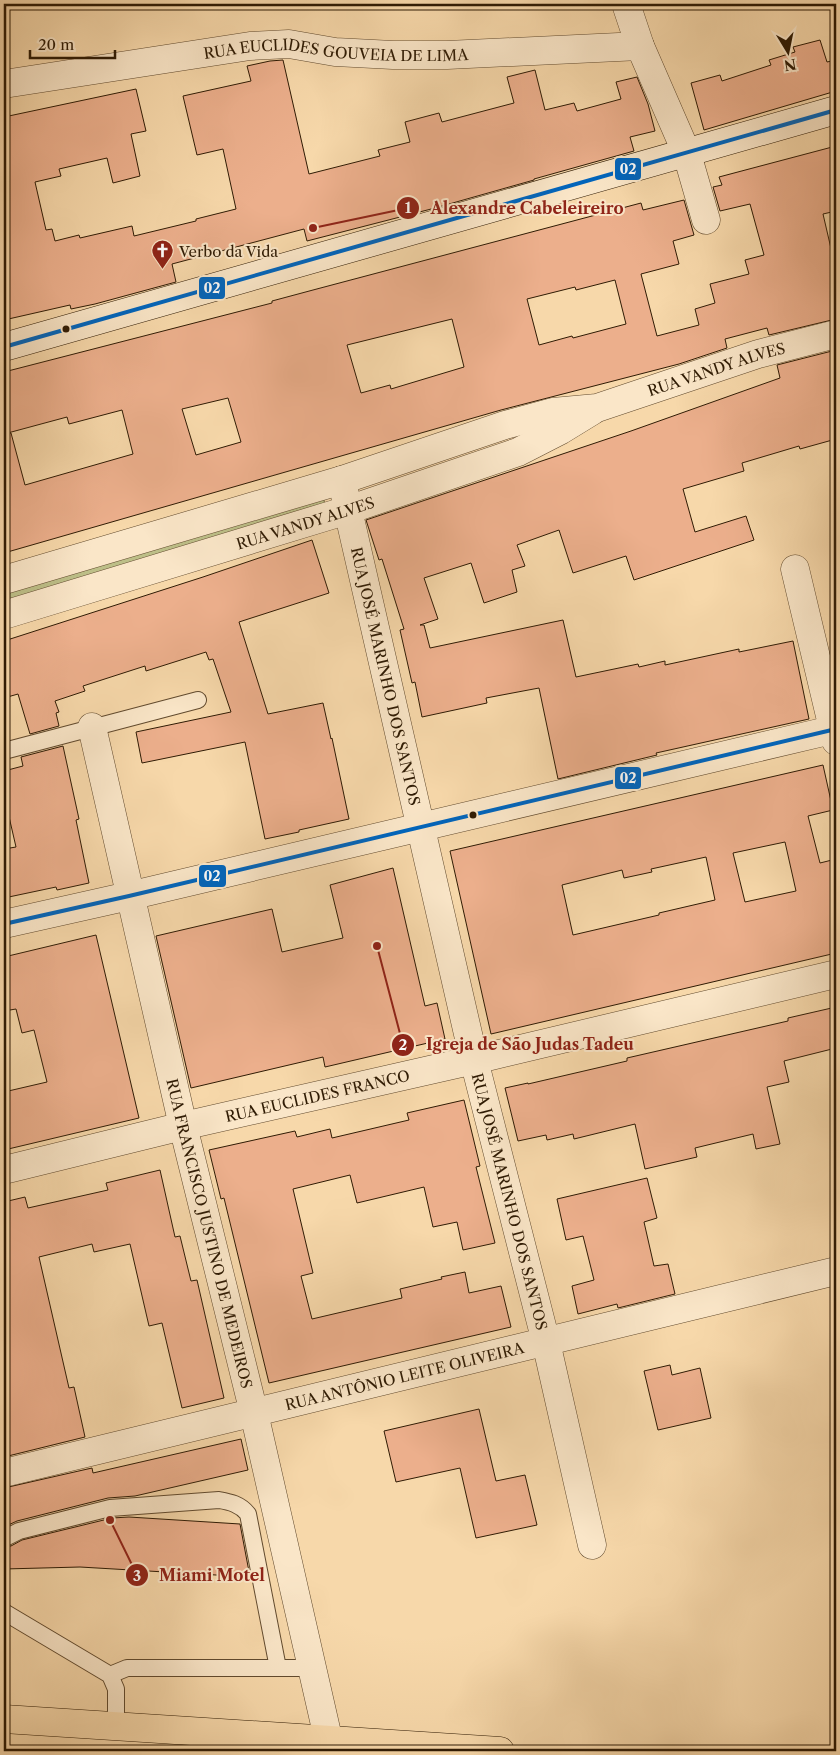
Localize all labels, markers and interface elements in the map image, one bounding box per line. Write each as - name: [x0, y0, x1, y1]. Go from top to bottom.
- scale bar: [30, 28, 115, 60]
- north arrow: [762, 28, 812, 78]
- text: 20 m: [38, 35, 74, 54]
- street label: RUA EUCLIDES GOUVEIA DE LIMA: [202, 35, 470, 65]
- text: N: [783, 55, 798, 75]
- line badge: 02: [614, 157, 642, 181]
- text: 02: [619, 160, 637, 178]
- callout: Alexandre Cabeleireiro: [396, 193, 634, 224]
- text: 1: [405, 198, 412, 217]
- text: Alexandre Cabeleireiro: [429, 198, 624, 218]
- church icon: Verbo da Vida: [151, 239, 175, 270]
- place label: Verbo da Vida: [178, 242, 278, 261]
- line badge: 02: [198, 276, 226, 300]
- text: 02: [203, 279, 221, 297]
- unlabelled marker: [61, 324, 71, 334]
- street label: RUA VANDY ALVES: [645, 338, 787, 400]
- street label: RUA VANDY ALVES: [234, 492, 377, 553]
- street label: RUA JOSÉ MARINHO DOS SANTOS: [347, 545, 425, 807]
- line badge: 02: [614, 766, 642, 790]
- text: 02: [619, 769, 637, 787]
- unlabelled marker: [468, 810, 478, 820]
- line badge: 02: [198, 864, 227, 888]
- text: 02: [203, 867, 221, 885]
- callout: Igreja de São Judas Tadeu: [391, 1029, 644, 1060]
- text: Igreja de São Judas Tadeu: [426, 1034, 634, 1054]
- text: 2: [399, 1035, 408, 1054]
- street label: RUA EUCLIDES FRANCO: [223, 1065, 411, 1126]
- street label: RUA JOSÉ MARINHO DOS SANTOS: [468, 1071, 552, 1332]
- street label: RUA FRANCISCO JUSTINO DE MEDEIROS: [163, 1077, 257, 1390]
- street label: RUA ANTÔNIO LEITE OLIVEIRA: [283, 1337, 527, 1414]
- callout: Miami Motel: [124, 1560, 275, 1591]
- text: Miami Motel: [159, 1565, 265, 1585]
- text: 3: [133, 1566, 141, 1585]

